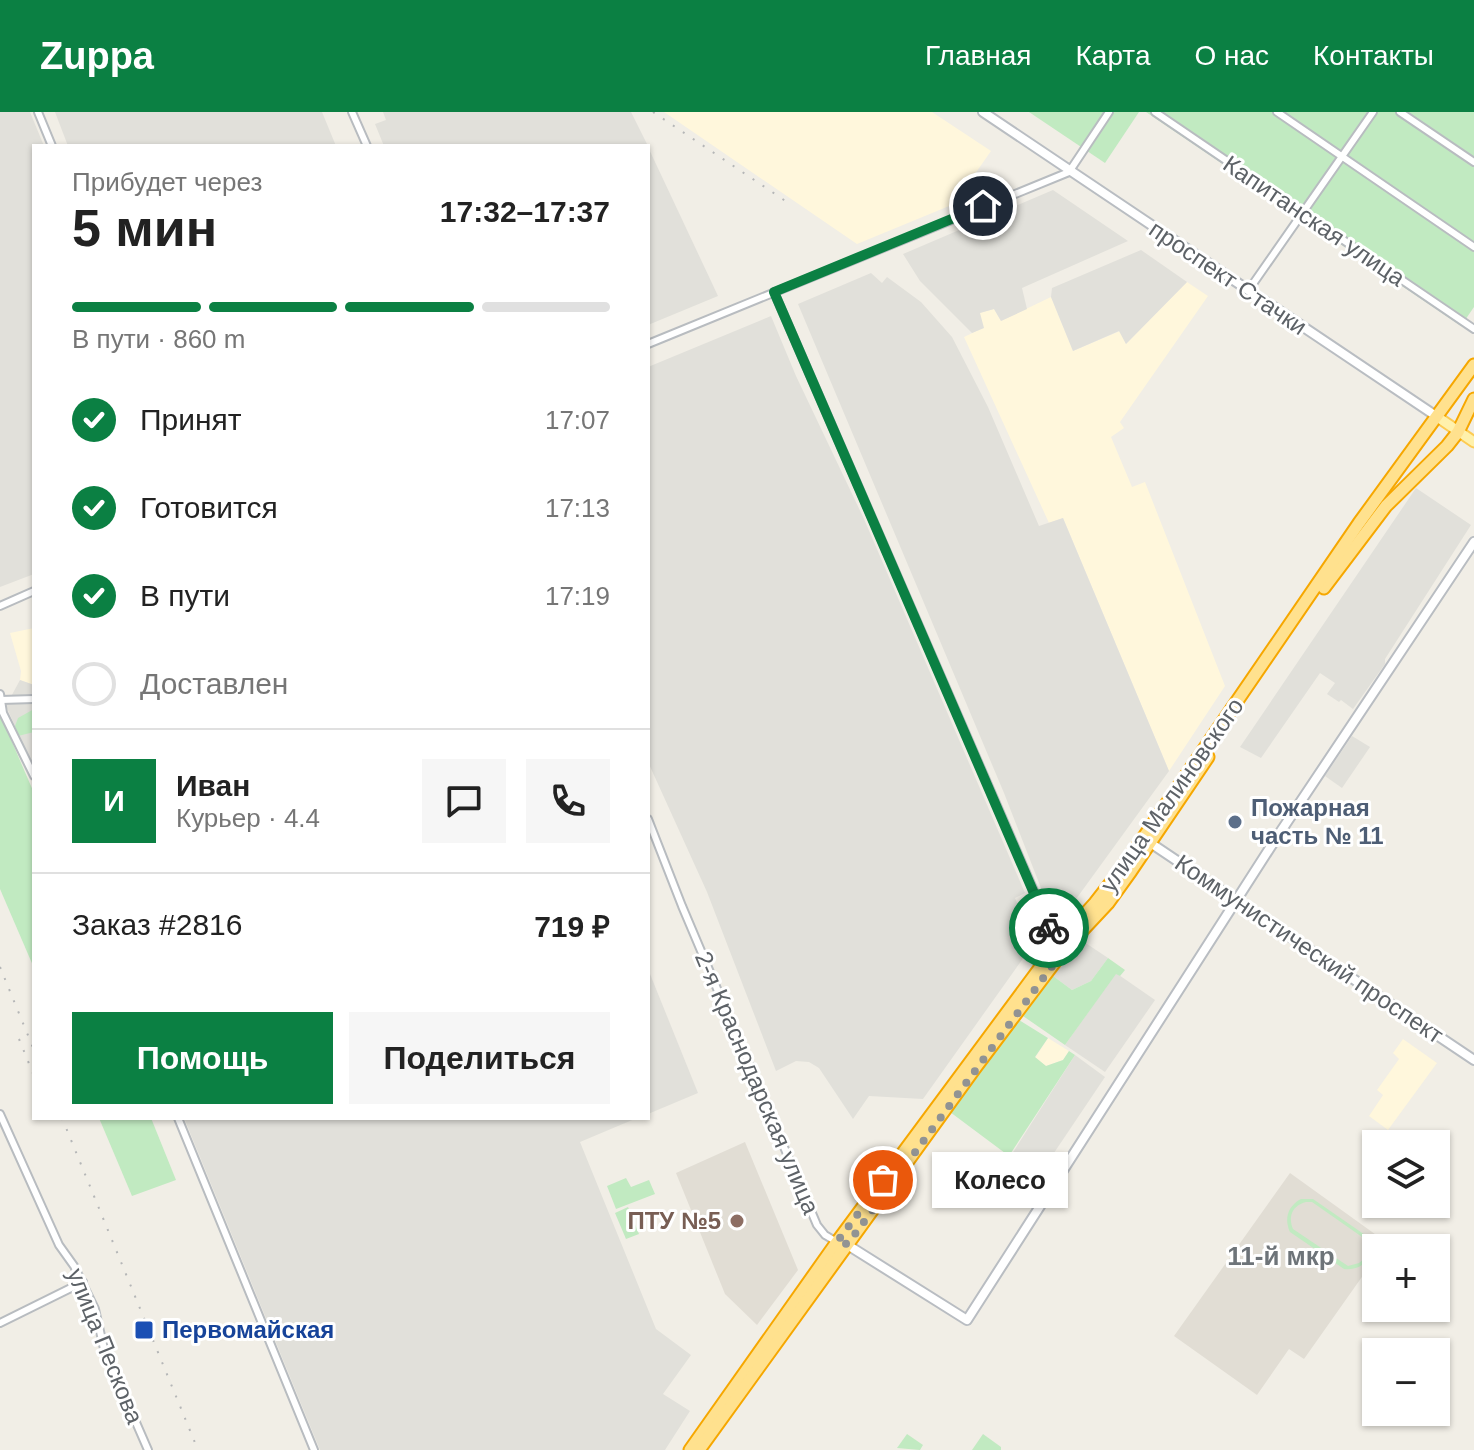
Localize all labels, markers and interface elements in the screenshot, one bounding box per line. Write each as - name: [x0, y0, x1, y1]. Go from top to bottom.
- text: Zuppa: [40, 35, 154, 77]
- text: Главная: [925, 40, 1032, 71]
- text: Карта: [1076, 40, 1150, 71]
- text: О нас: [1194, 40, 1269, 71]
- text: Контакты: [1313, 40, 1434, 71]
- street label: Капитанская улица: [1218, 150, 1411, 292]
- text: Прибудет через: [72, 167, 262, 197]
- pin: [949, 172, 1017, 240]
- icon: home: [961, 184, 1005, 228]
- text: 17:32–17:37: [440, 195, 610, 228]
- text: 5 мин: [72, 199, 217, 257]
- street label: проспект Стачки: [1145, 215, 1312, 340]
- text: В пути · 860 m: [72, 324, 245, 354]
- icon: check: [72, 398, 116, 442]
- text: Принят: [140, 403, 242, 436]
- text: 17:07: [545, 405, 610, 435]
- icon: check: [72, 486, 116, 530]
- text: Готовится: [140, 491, 278, 524]
- text: 17:13: [545, 493, 610, 523]
- icon: check: [72, 574, 116, 618]
- text: В пути: [140, 579, 230, 612]
- text: 17:19: [545, 581, 610, 611]
- text: Доставлен: [140, 667, 288, 700]
- street label: улица Малиновского: [1094, 693, 1249, 897]
- button: chat: [422, 759, 506, 843]
- button: phone: [526, 759, 610, 843]
- text: Иван: [176, 769, 250, 802]
- text: И: [103, 784, 125, 817]
- place label: Пожарная часть № 11: [1251, 794, 1384, 849]
- text: Курьер · 4.4: [176, 803, 320, 833]
- marker: Пожарная часть № 11: [1226, 813, 1244, 831]
- street label: Коммунистический проспект: [1170, 849, 1448, 1048]
- courier: [1009, 888, 1089, 968]
- icon: bike: [1027, 906, 1071, 950]
- text: Заказ #2816: [72, 908, 242, 941]
- text: 719 ₽: [534, 910, 610, 943]
- street label: 2-я Краснодарская улица: [690, 948, 825, 1219]
- button: Помощь: [72, 1012, 333, 1104]
- button: Поделиться: [349, 1012, 610, 1104]
- map controls: [1362, 1130, 1450, 1426]
- button: layers: [1362, 1130, 1450, 1218]
- pin: [849, 1146, 917, 1214]
- callout: Колесо: [931, 1152, 1067, 1208]
- icon: bag: [861, 1158, 905, 1202]
- text: Колесо: [954, 1165, 1046, 1195]
- place label: ПТУ №5: [627, 1207, 721, 1234]
- marker: ПТУ №5: [728, 1212, 746, 1230]
- button: +: [1362, 1234, 1450, 1322]
- district label: 11-й мкр: [1227, 1241, 1335, 1271]
- street label: улица Пескова: [62, 1264, 149, 1428]
- place label: Первомайская: [162, 1316, 334, 1343]
- marker: Первомайская: [133, 1319, 155, 1341]
- button: −: [1362, 1338, 1450, 1426]

